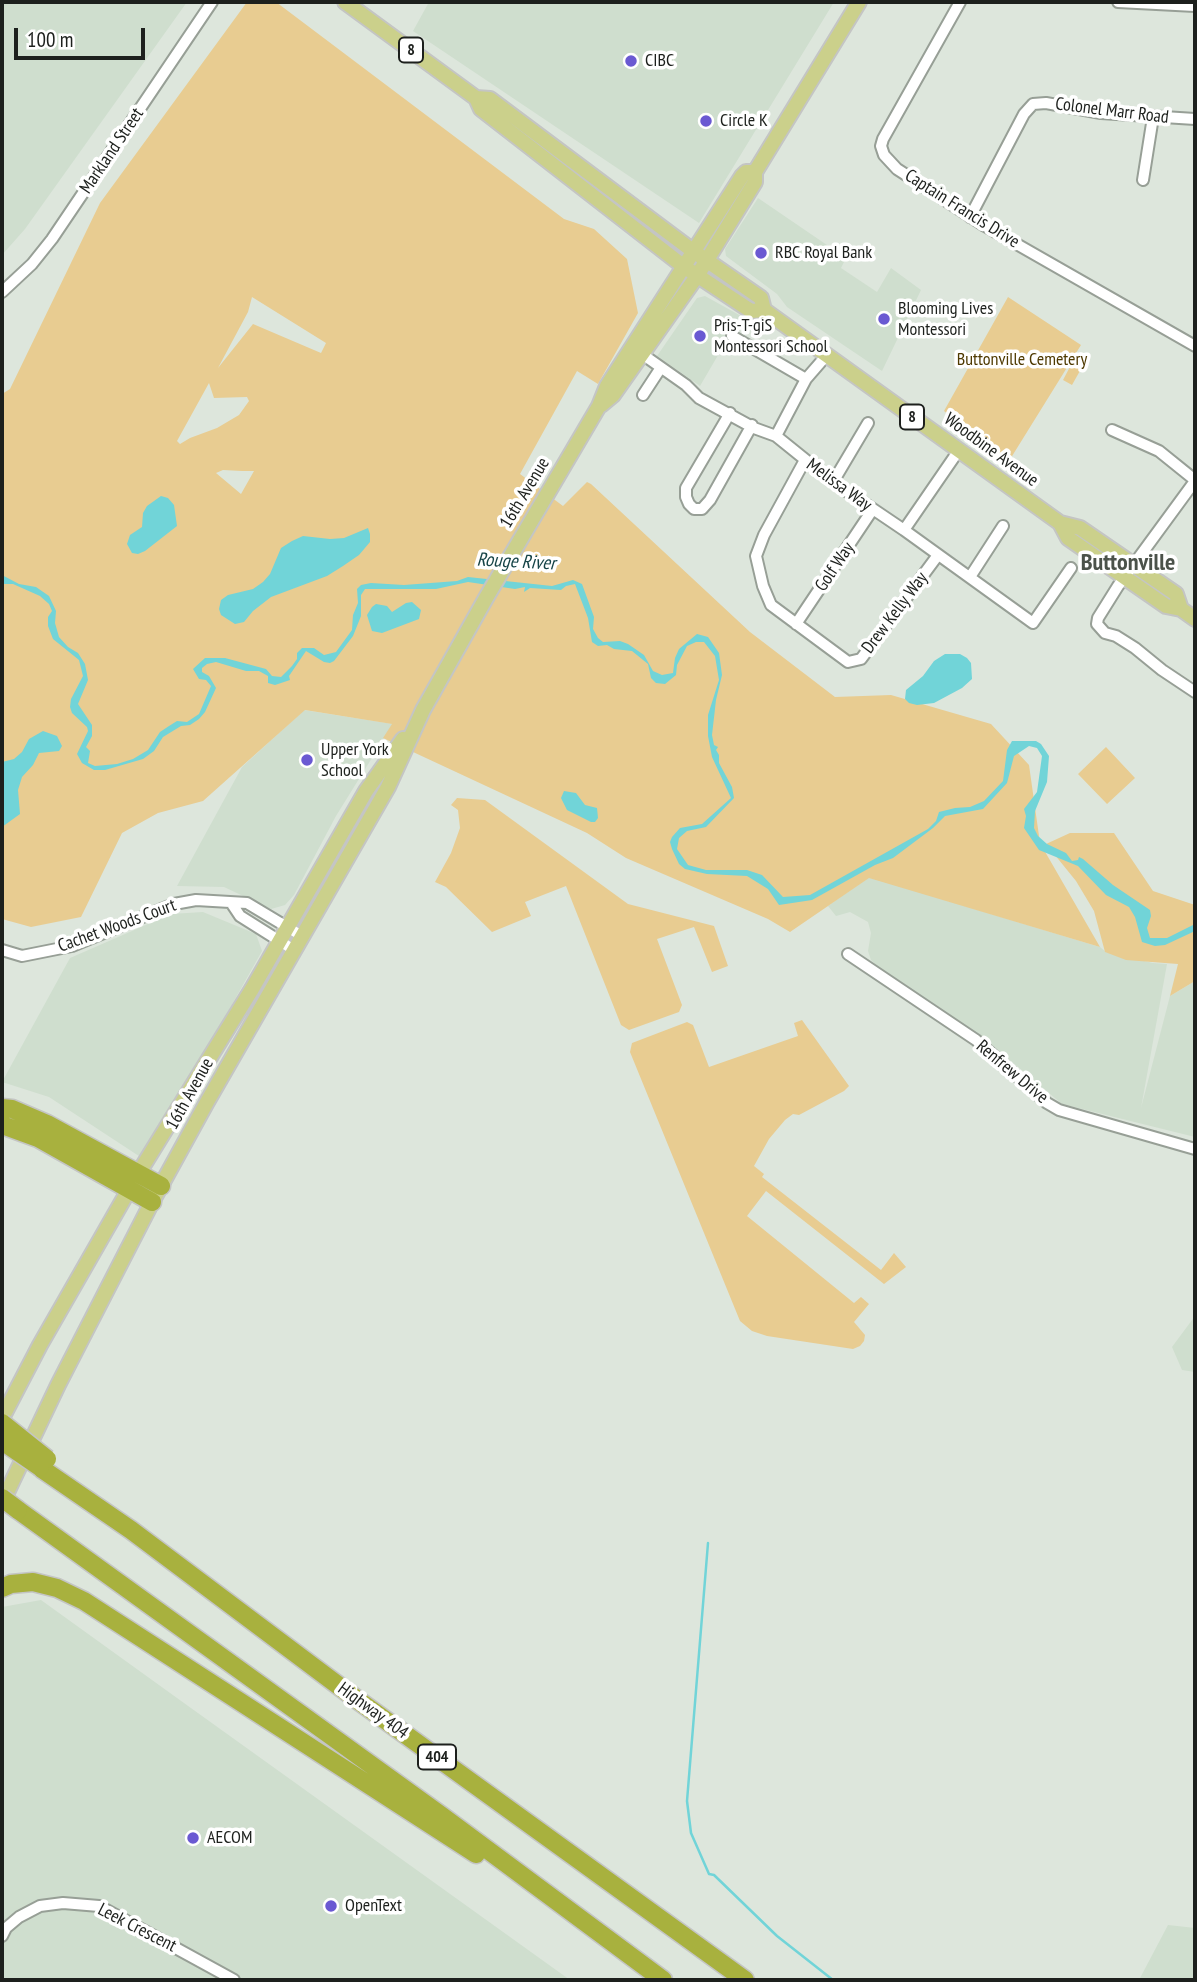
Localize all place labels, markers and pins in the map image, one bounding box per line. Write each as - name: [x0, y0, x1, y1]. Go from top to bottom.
- place label: CIBC: [645, 50, 674, 72]
- marker: CIBC: [623, 53, 639, 69]
- place label: Circle K: [720, 110, 768, 132]
- marker: Circle K: [698, 113, 714, 129]
- place label: RBC Royal Bank: [775, 242, 872, 264]
- marker: RBC Royal Bank: [753, 245, 769, 261]
- place label: Blooming Lives Montessori: [898, 298, 993, 340]
- marker: Blooming Lives Montessori: [876, 311, 892, 327]
- place label: Pris-T-giS Montessori School: [714, 315, 828, 358]
- marker: Pris-T-giS Montessori School: [692, 328, 708, 344]
- place label: Upper York School: [321, 739, 389, 782]
- marker: Upper York School: [299, 752, 315, 768]
- place label: AECOM: [207, 1827, 252, 1849]
- marker: AECOM: [185, 1830, 201, 1846]
- place label: OpenText: [345, 1895, 402, 1917]
- marker: OpenText: [323, 1898, 339, 1914]

